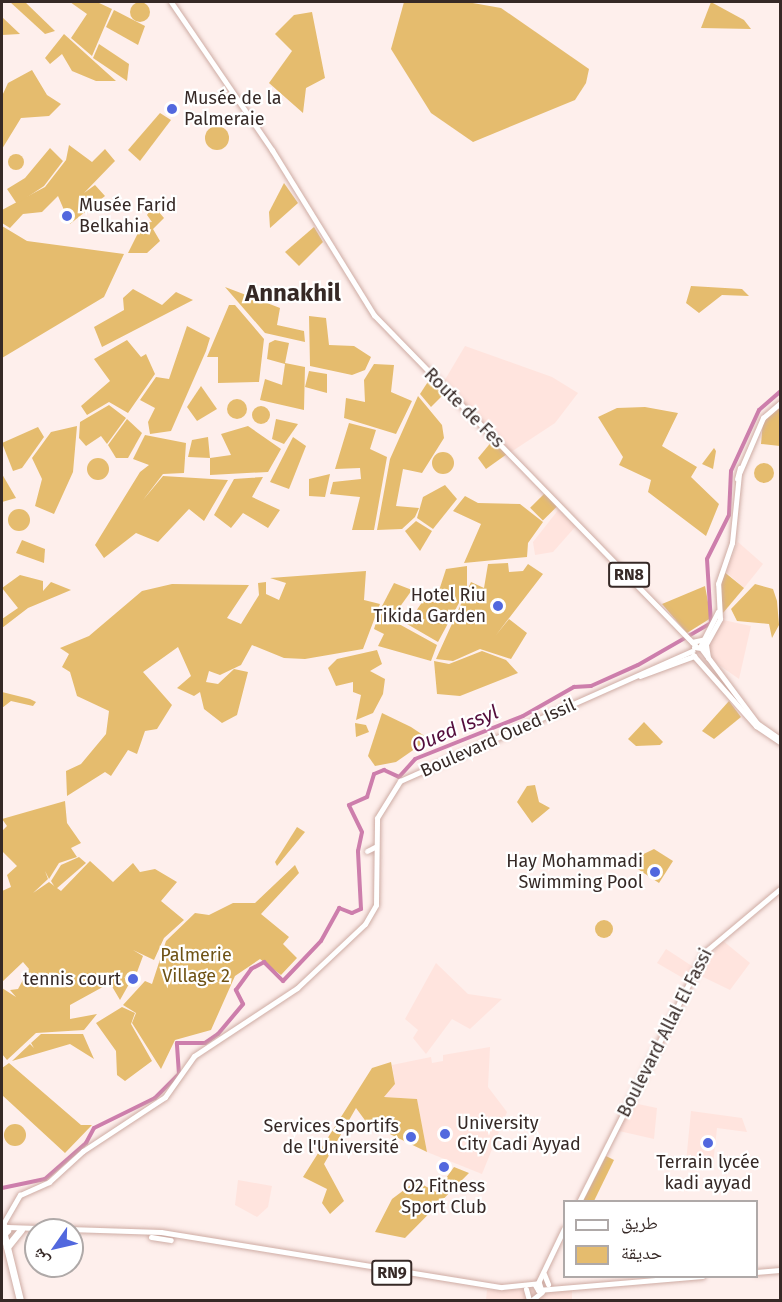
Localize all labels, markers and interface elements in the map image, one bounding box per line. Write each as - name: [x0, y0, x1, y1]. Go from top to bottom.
- place label: Musée de la Palmeraie: [184, 88, 282, 130]
- marker: Musée de la Palmeraie: [165, 102, 179, 116]
- place label: Musée Farid Belkahia: [79, 195, 177, 238]
- marker: Musée Farid Belkahia: [60, 209, 74, 223]
- district label: Annakhil: [245, 280, 341, 308]
- street label: Route de Fes: [420, 364, 508, 452]
- road number: RN8: [608, 562, 650, 588]
- place label: Hotel Riu Tikida Garden: [373, 585, 486, 628]
- marker: Hotel Riu Tikida Garden: [491, 599, 505, 613]
- street label: Boulevard Oued Issil: [417, 694, 579, 782]
- water label: Oued Issyl: [408, 700, 502, 758]
- place label: Hay Mohammadi Swimming Pool: [506, 851, 643, 894]
- marker: Hay Mohammadi Swimming Pool: [648, 865, 662, 879]
- park label: Palmerie Village 2: [160, 945, 232, 988]
- street label: Boulevard Allal El Fassi: [613, 945, 717, 1121]
- place label: tennis court: [23, 968, 121, 990]
- marker: tennis court: [126, 972, 140, 986]
- place label: University City Cadi Ayyad: [457, 1113, 581, 1156]
- place label: Services Sportifs de l'Université: [263, 1116, 399, 1158]
- marker: University City Cadi Ayyad: [438, 1127, 452, 1141]
- marker: Services Sportifs de l'Université: [404, 1130, 418, 1144]
- marker: Terrain lycée kadi ayyad: [701, 1136, 715, 1150]
- place label: Terrain lycée kadi ayyad: [656, 1152, 760, 1194]
- marker: O2 Fitness Sport Club: [437, 1160, 451, 1174]
- place label: O2 Fitness Sport Club: [401, 1176, 487, 1218]
- legend: [563, 1200, 758, 1278]
- text: طريق: [621, 1212, 658, 1234]
- north arrow: [24, 1218, 84, 1278]
- text: حديقة: [621, 1242, 662, 1264]
- text: ش: [28, 1245, 53, 1270]
- road number: RN9: [371, 1260, 413, 1286]

